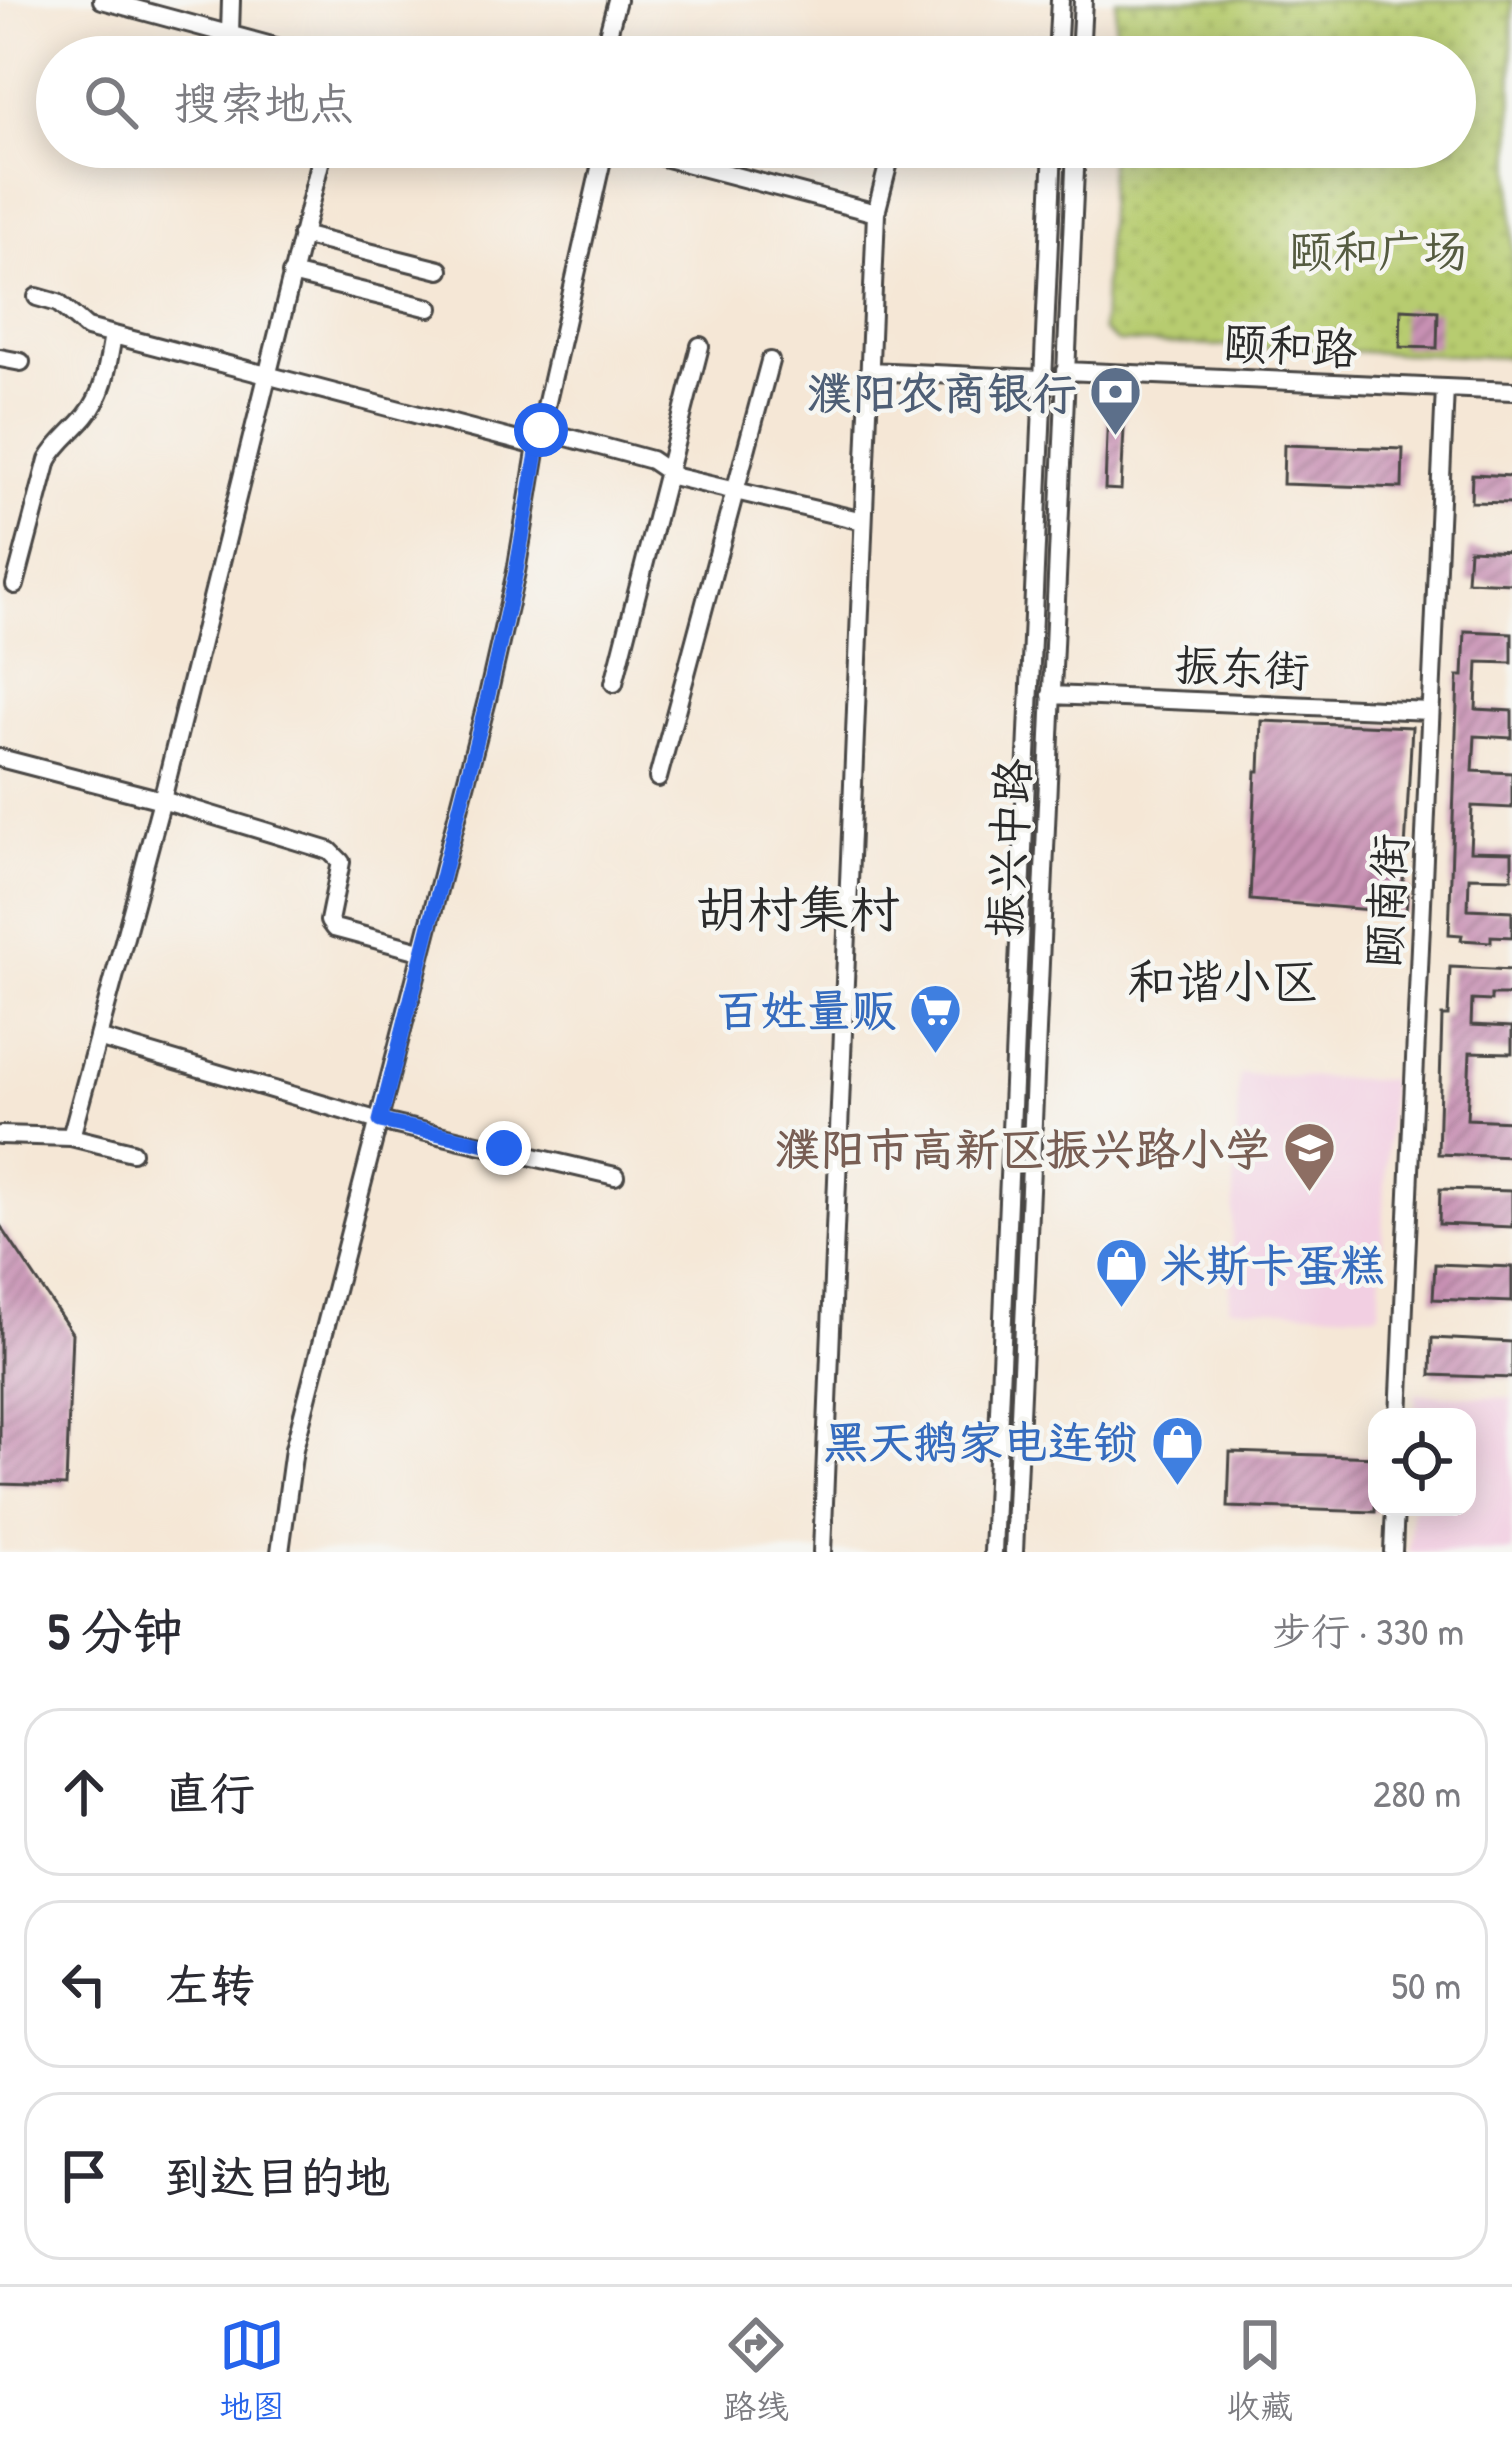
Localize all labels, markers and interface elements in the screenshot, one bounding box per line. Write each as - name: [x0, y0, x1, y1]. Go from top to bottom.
- search box: [36, 36, 1476, 168]
- icon: search: [78, 69, 144, 135]
- text: 搜索地点: [174, 72, 354, 133]
- park label: 颐和广场: [1288, 220, 1468, 281]
- street label: 颐和路: [1221, 311, 1359, 379]
- place label: 濮阳农商银行: [807, 362, 1077, 423]
- bank icon: 濮阳农商银行: [1088, 364, 1144, 438]
- route start: [514, 403, 568, 457]
- street label: 振东街: [1173, 633, 1311, 701]
- street label: 振兴中路: [973, 757, 1043, 939]
- street label: 颐南街: [1352, 832, 1420, 970]
- district label: 胡村集村: [696, 874, 900, 943]
- district label: 和谐小区: [1127, 948, 1319, 1013]
- place label: 百姓量贩: [716, 979, 896, 1040]
- supermarket icon: 百姓量贩: [907, 981, 963, 1055]
- place label: 濮阳市高新区振兴路小学: [775, 1118, 1270, 1179]
- school or university icon: 濮阳市高新区振兴路小学: [1281, 1120, 1337, 1194]
- route end: [477, 1121, 531, 1175]
- place label: 米斯卡蛋糕: [1160, 1234, 1385, 1295]
- shop icon: 米斯卡蛋糕: [1093, 1236, 1149, 1310]
- map controls: [1368, 1408, 1476, 1516]
- button: locate: [1368, 1408, 1476, 1516]
- place label: 黑天鹅家电连锁: [823, 1411, 1138, 1472]
- shop icon: 黑天鹅家电连锁: [1149, 1413, 1205, 1487]
- text: 5 分钟: [48, 1596, 183, 1665]
- text: 步行 · 330 m: [1272, 1604, 1464, 1657]
- icon: ahead: [51, 1759, 117, 1825]
- text: 直行: [165, 1762, 255, 1823]
- text: 280 m: [1373, 1766, 1461, 1819]
- icon: left: [51, 1951, 117, 2017]
- text: 左转: [165, 1954, 255, 2015]
- text: 50 m: [1392, 1958, 1461, 2011]
- icon: arrive: [51, 2143, 117, 2209]
- text: 到达目的地: [165, 2146, 390, 2207]
- tab: 地图: [219, 2312, 285, 2428]
- tab: 路线: [723, 2312, 789, 2428]
- tab: 收藏: [1227, 2312, 1293, 2428]

